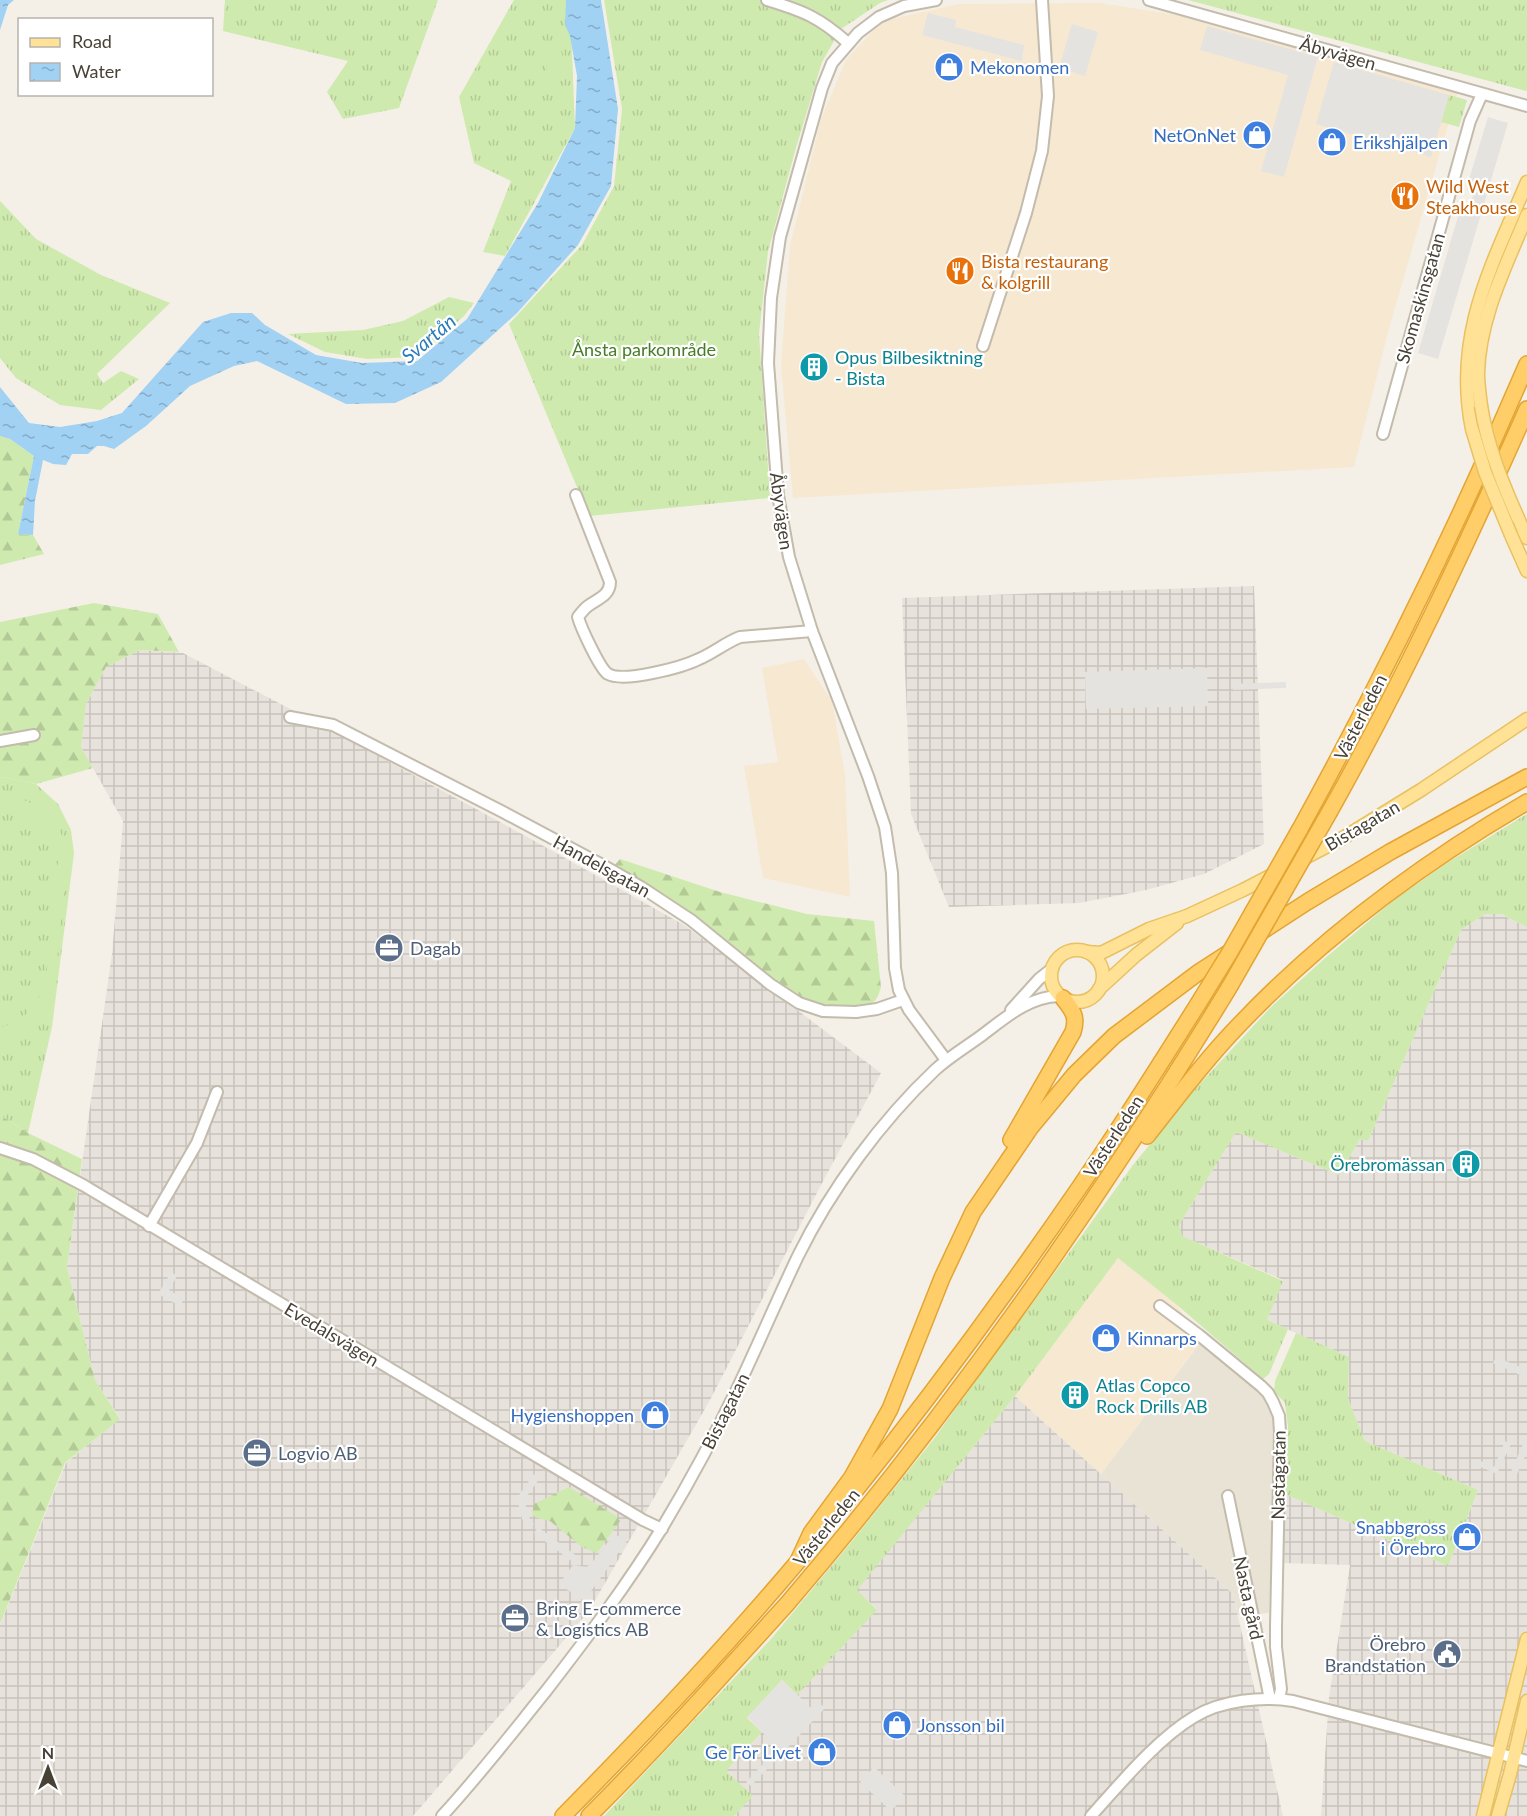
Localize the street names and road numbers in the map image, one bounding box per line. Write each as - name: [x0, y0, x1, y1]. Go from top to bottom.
- street label: Åbyvägen: [1297, 32, 1379, 74]
- street label: Skomaskinsgatan: [1391, 230, 1449, 366]
- street label: Åbyvägen: [766, 471, 798, 551]
- street label: Västerleden: [1329, 670, 1391, 764]
- street label: Bistagatan: [1321, 795, 1403, 855]
- street label: Handelsgatan: [550, 830, 654, 902]
- street label: Västerleden: [1078, 1091, 1148, 1181]
- street label: Evedalsvägen: [281, 1297, 383, 1371]
- street label: Bistagatan: [696, 1369, 754, 1453]
- street label: Nastagatan: [1266, 1430, 1290, 1520]
- street label: Västerleden: [788, 1484, 864, 1570]
- street label: Nasta gård: [1229, 1554, 1269, 1642]

